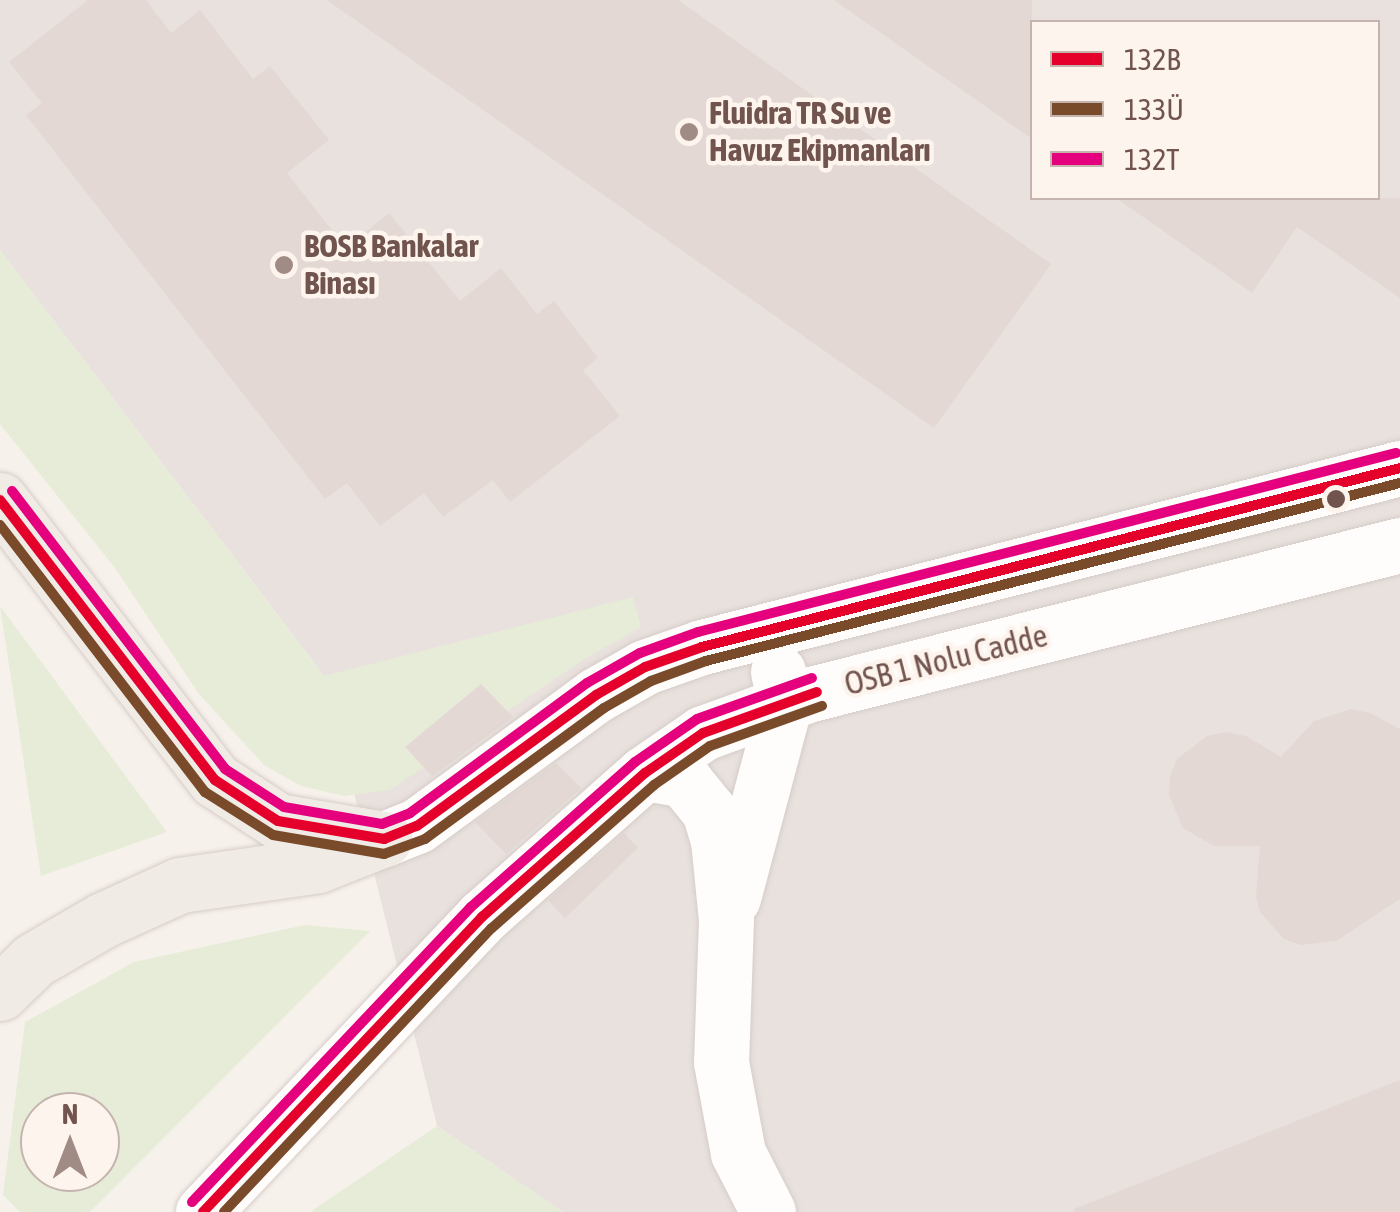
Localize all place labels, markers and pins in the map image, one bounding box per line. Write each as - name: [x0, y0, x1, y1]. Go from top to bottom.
- place label: Fluidra TR Su ve Havuz Ekipmanları: [709, 95, 931, 170]
- marker: Fluidra TR Su ve Havuz Ekipmanları: [678, 121, 700, 143]
- place label: BOSB Bankalar Binası: [304, 228, 478, 303]
- marker: BOSB Bankalar Binası: [273, 254, 295, 276]
- unlabelled marker: [1326, 489, 1346, 509]

